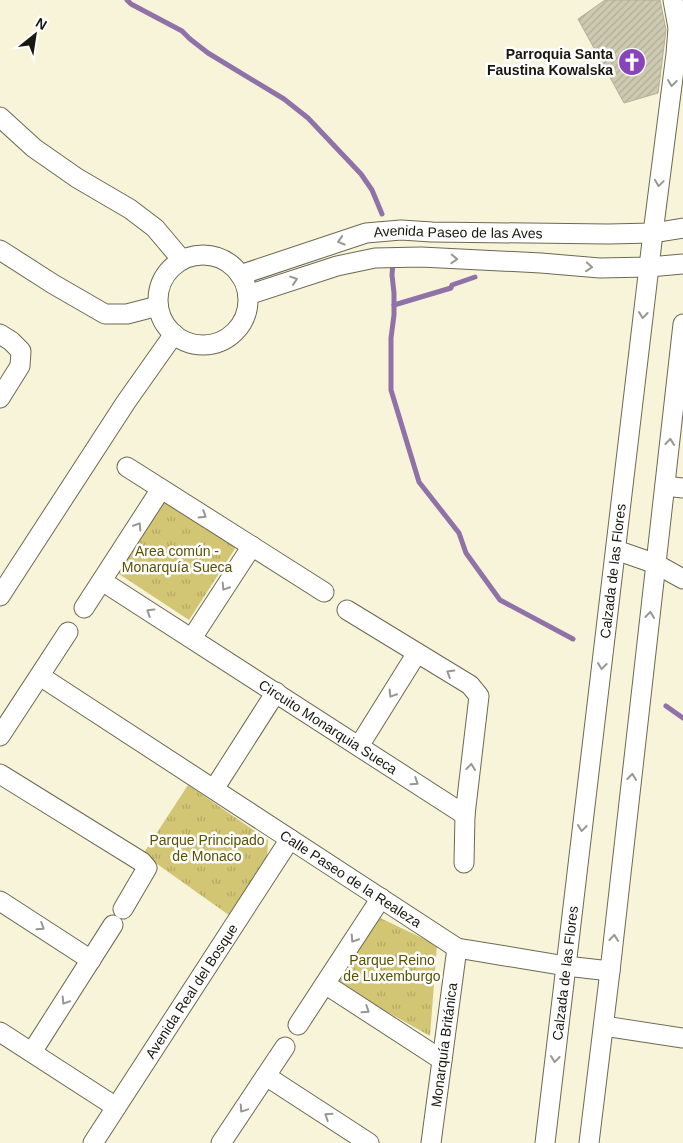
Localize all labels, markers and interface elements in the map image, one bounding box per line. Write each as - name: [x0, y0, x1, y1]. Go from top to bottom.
- north arrow: [10, 10, 60, 60]
- text: N: [33, 14, 50, 33]
- place label: Parroquia Santa Faustina Kowalska: [487, 46, 613, 78]
- church icon: Parroquia Santa Faustina Kowalska: [617, 47, 647, 77]
- one-way arrow: [668, 78, 678, 87]
- one-way arrow: [654, 179, 665, 187]
- street label: Avenida Paseo de las Aves: [373, 222, 543, 241]
- one-way arrow: [337, 235, 345, 245]
- one-way arrow: [450, 254, 458, 265]
- one-way arrow: [586, 261, 594, 272]
- one-way arrow: [290, 275, 298, 285]
- one-way arrow: [638, 311, 649, 319]
- one-way arrow: [664, 437, 675, 445]
- street label: Calzada de las Flores: [597, 503, 629, 639]
- one-way arrow: [197, 509, 206, 518]
- one-way arrow: [132, 522, 141, 531]
- park label: Area común - Monarquía Sueca: [122, 543, 232, 575]
- one-way arrow: [222, 581, 231, 590]
- one-way arrow: [147, 608, 156, 618]
- one-way arrow: [644, 611, 655, 619]
- one-way arrow: [597, 663, 608, 671]
- one-way arrow: [446, 669, 455, 679]
- street label: Circuito Monarquia Sueca: [256, 676, 400, 777]
- one-way arrow: [388, 689, 398, 698]
- one-way arrow: [466, 762, 476, 771]
- one-way arrow: [626, 772, 637, 780]
- one-way arrow: [409, 776, 418, 786]
- one-way arrow: [577, 824, 588, 832]
- street label: Calle Paseo de la Realeza: [277, 827, 424, 931]
- park label: Parque Principado de Monaco: [149, 832, 265, 864]
- street label: Calzada de las Flores: [549, 905, 581, 1041]
- one-way arrow: [36, 921, 45, 931]
- street label: Avenida Real del Bosque: [142, 921, 241, 1061]
- one-way arrow: [351, 933, 360, 943]
- one-way arrow: [608, 934, 619, 942]
- park label: Parque Reino de Luxemburgo: [343, 952, 441, 984]
- street label: Monarquía Británica: [428, 981, 460, 1108]
- one-way arrow: [62, 995, 71, 1004]
- one-way arrow: [361, 1004, 370, 1014]
- one-way arrow: [550, 1055, 561, 1063]
- one-way arrow: [240, 1104, 250, 1113]
- one-way arrow: [324, 1113, 333, 1123]

